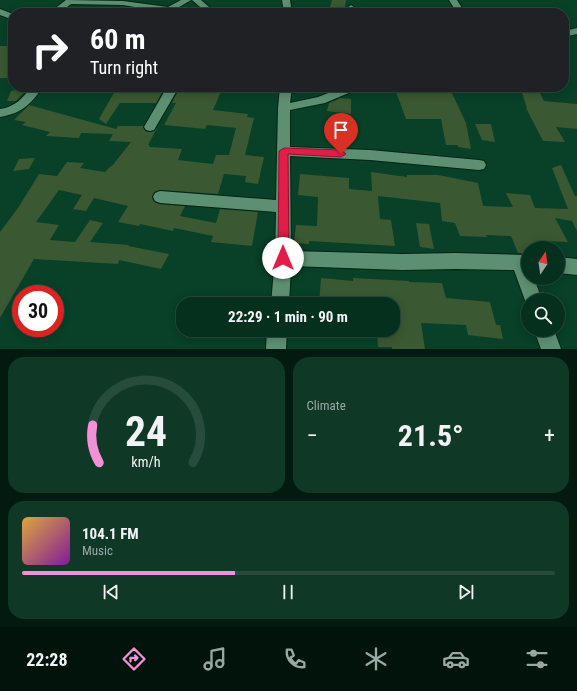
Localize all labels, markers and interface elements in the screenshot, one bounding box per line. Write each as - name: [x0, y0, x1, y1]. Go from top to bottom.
- text: 60 m: [90, 23, 146, 56]
- icon: right: [24, 24, 76, 76]
- text: Turn right: [90, 57, 158, 78]
- pin: [324, 113, 358, 154]
- icon: arrive: [330, 119, 352, 141]
- position arrow: [262, 237, 304, 279]
- north arrow: [521, 241, 565, 285]
- map controls: [521, 241, 565, 337]
- speed limit sign: 30: [12, 285, 64, 337]
- button: search: [521, 293, 565, 337]
- text: 22:29 · 1 min · 90 m: [228, 308, 348, 326]
- text: Climate: [307, 398, 346, 413]
- text: 24: [125, 407, 167, 456]
- text: 21.5°: [398, 418, 464, 453]
- text: −: [307, 423, 318, 448]
- text: +: [544, 423, 555, 448]
- text: km/h: [132, 454, 161, 470]
- text: 104.1 FM: [82, 525, 139, 543]
- text: Music: [82, 543, 113, 558]
- icon: previous: [100, 581, 122, 603]
- icon: pause: [277, 581, 299, 603]
- icon: next: [455, 581, 477, 603]
- icon: directions: [120, 645, 148, 673]
- icon: music: [201, 645, 229, 673]
- icon: phone: [281, 645, 309, 673]
- icon: climate: [362, 645, 390, 673]
- icon: car: [442, 645, 470, 673]
- icon: filters: [523, 645, 551, 673]
- text: 22:28: [26, 649, 68, 670]

